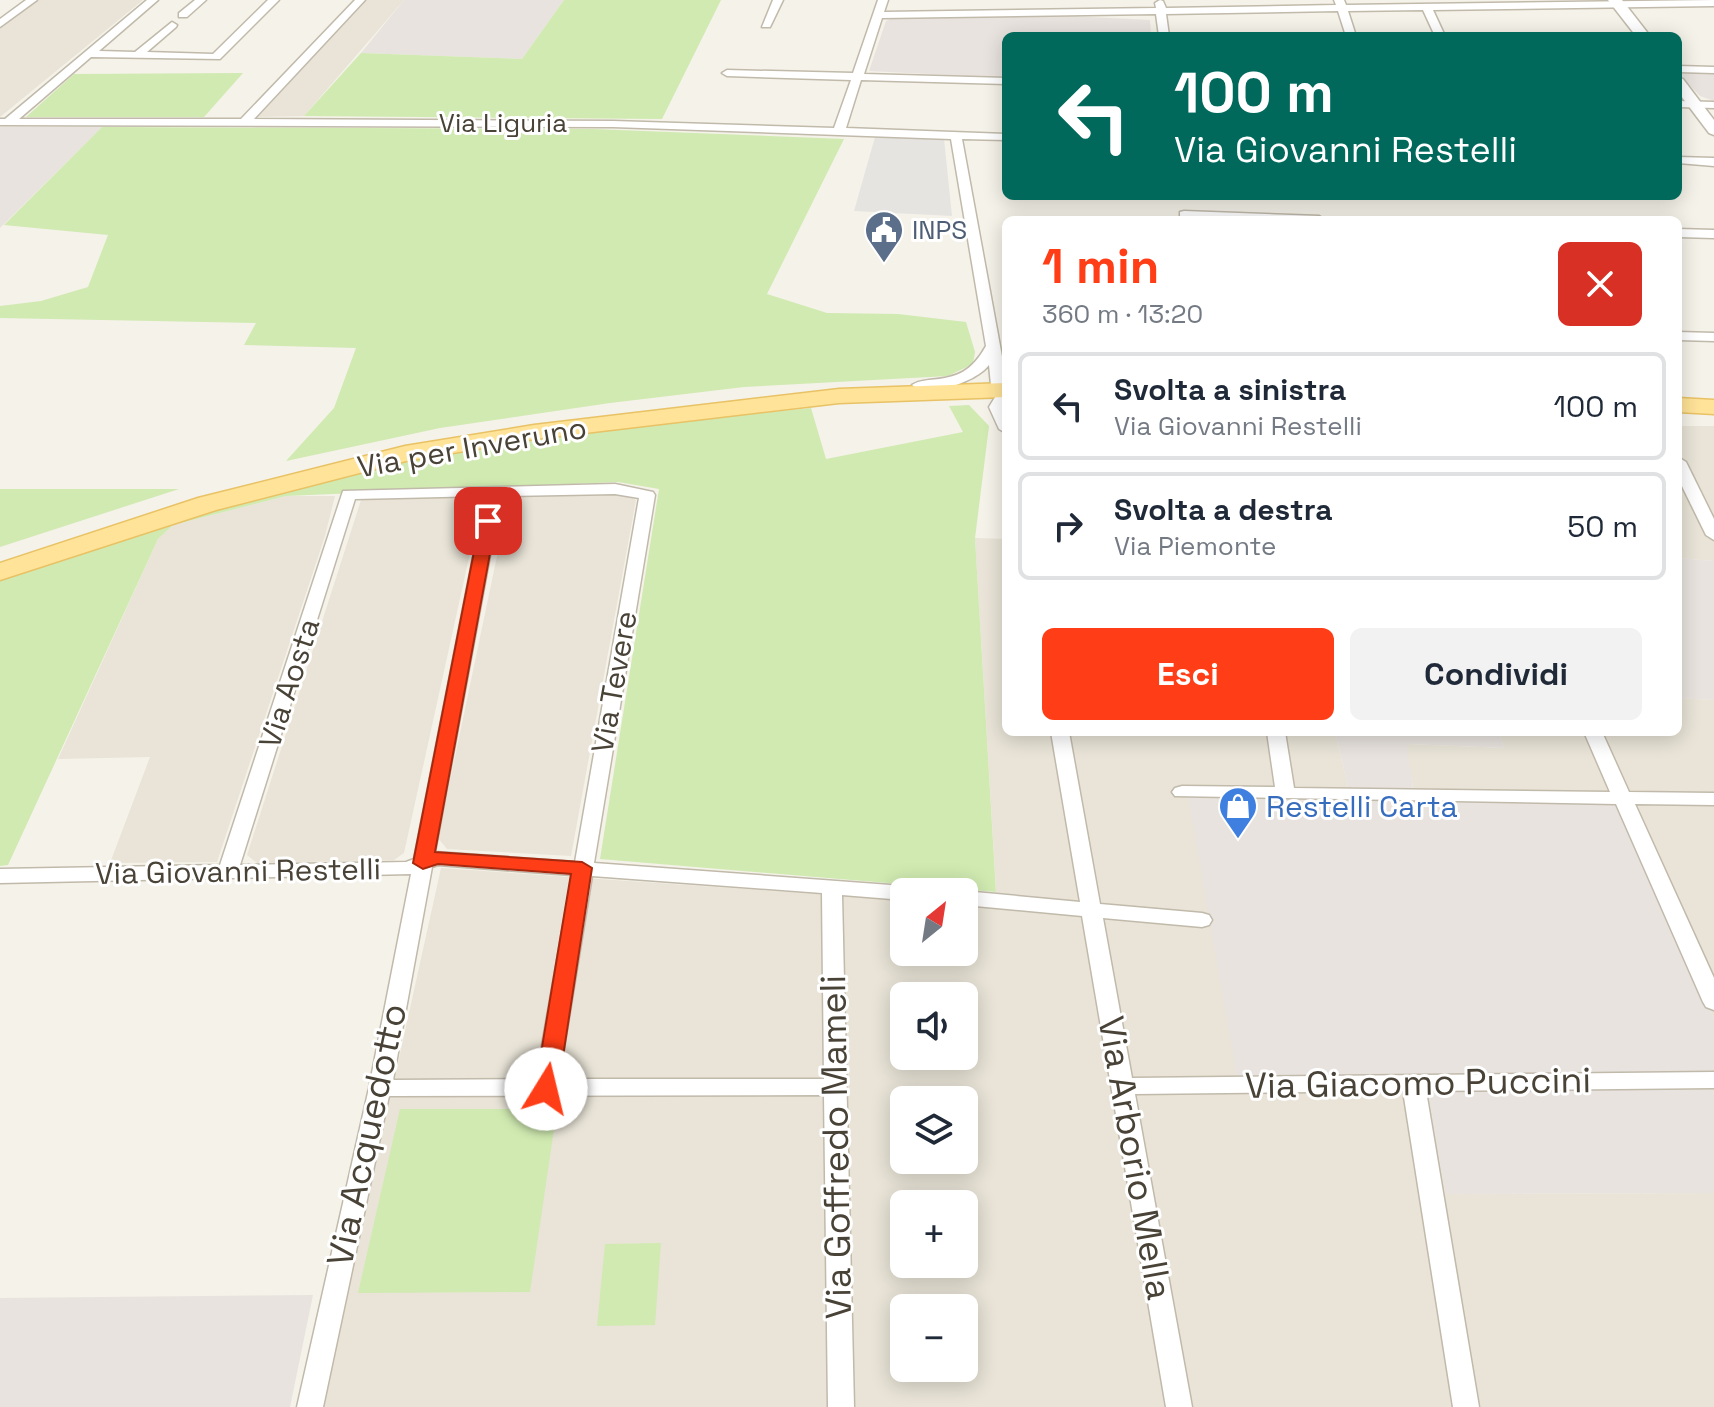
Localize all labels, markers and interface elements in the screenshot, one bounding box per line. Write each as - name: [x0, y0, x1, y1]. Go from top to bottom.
- text: 100 m: [1174, 57, 1334, 128]
- icon: left: [1042, 64, 1146, 168]
- street label: Via Liguria: [439, 106, 567, 140]
- text: Via Giovanni Restelli: [1174, 127, 1517, 173]
- public building icon: INPS: [863, 209, 905, 264]
- place label: INPS: [912, 213, 967, 247]
- text: 1 min: [1042, 236, 1159, 297]
- button: close: [1558, 242, 1642, 326]
- text: 360 m · 13:20: [1042, 297, 1203, 331]
- text: Svolta a sinistra: [1114, 370, 1346, 409]
- icon: left: [1046, 384, 1090, 428]
- text: 100 m: [1553, 387, 1638, 426]
- street label: Via per Inveruno: [354, 408, 590, 486]
- text: Via Giovanni Restelli: [1114, 409, 1362, 443]
- pin: [454, 487, 522, 555]
- text: Svolta a destra: [1114, 490, 1333, 529]
- icon: arrive: [466, 499, 510, 543]
- icon: right: [1046, 504, 1090, 548]
- text: 50 m: [1567, 507, 1638, 546]
- text: Via Piemonte: [1114, 529, 1276, 563]
- street label: Via Tevere: [582, 608, 646, 756]
- street label: Via Aosta: [250, 613, 328, 753]
- button: Esci: [1042, 628, 1334, 720]
- button: Condividi: [1350, 628, 1642, 720]
- shop icon: Restelli Carta: [1217, 785, 1259, 840]
- place label: Restelli Carta: [1266, 787, 1458, 826]
- street label: Via Giovanni Restelli: [95, 849, 381, 893]
- north arrow: [890, 878, 978, 966]
- map controls: [890, 878, 978, 1382]
- street label: Via Goffredo Mameli: [810, 974, 862, 1320]
- button: sound: [890, 982, 978, 1070]
- street label: Via Acquedotto: [317, 1000, 417, 1270]
- street label: Via Arborio Mella: [1087, 1013, 1183, 1303]
- position arrow: [504, 1047, 588, 1131]
- street label: Via Giacomo Puccini: [1244, 1057, 1592, 1109]
- button: layers: [890, 1086, 978, 1174]
- button: +: [890, 1190, 978, 1278]
- button: −: [890, 1294, 978, 1382]

